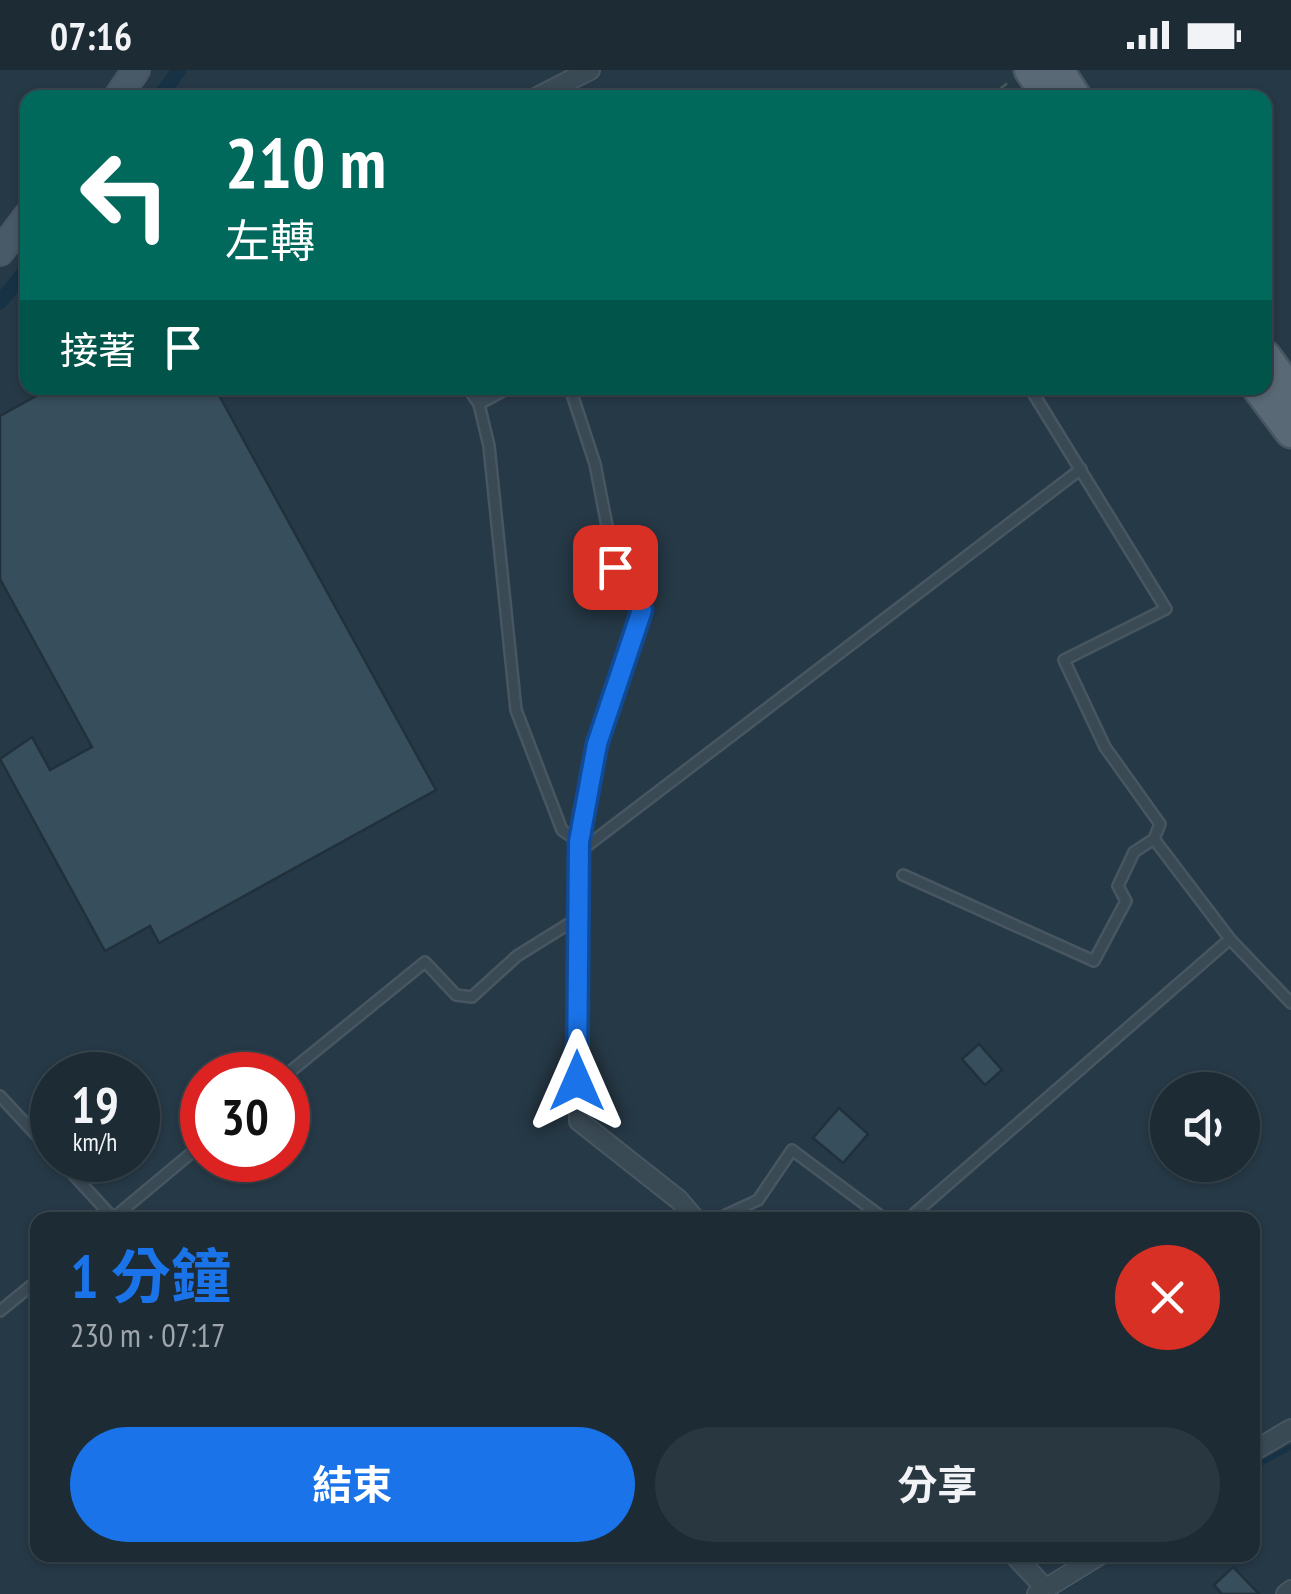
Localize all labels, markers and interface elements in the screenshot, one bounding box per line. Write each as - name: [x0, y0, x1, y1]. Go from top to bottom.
- text: 07:16: [50, 11, 132, 60]
- text: 210 m: [225, 117, 386, 207]
- icon: left: [60, 130, 190, 260]
- text: 左轉: [225, 211, 315, 269]
- icon: arrive: [156, 320, 211, 375]
- text: 接著: [60, 325, 136, 374]
- pin: [573, 525, 658, 610]
- icon: arrive: [588, 540, 643, 595]
- position arrow: [525, 1029, 629, 1133]
- speed limit sign: 30: [180, 1052, 310, 1182]
- text: 19: [71, 1072, 119, 1137]
- map controls: [1150, 1072, 1260, 1182]
- button: sound: [1150, 1072, 1260, 1182]
- text: km/h: [73, 1126, 117, 1158]
- text: 1 分鐘: [70, 1237, 231, 1315]
- button: close: [1115, 1245, 1220, 1350]
- text: 230 m · 07:17: [70, 1314, 225, 1356]
- button: 結束: [70, 1427, 635, 1542]
- button: 分享: [655, 1427, 1220, 1542]

